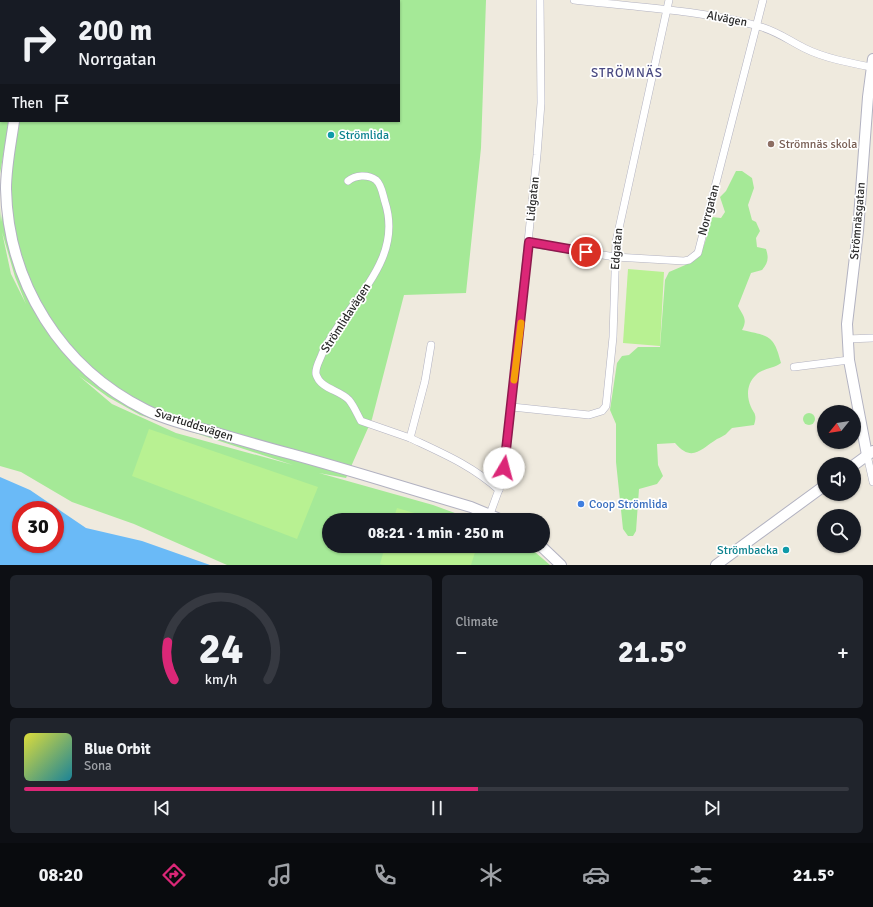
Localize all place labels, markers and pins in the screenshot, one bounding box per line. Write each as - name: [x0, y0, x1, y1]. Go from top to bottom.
- place label: Strömlida: [339, 128, 389, 143]
- marker: Strömlida: [326, 130, 336, 140]
- place label: Strömnäs skola: [779, 137, 857, 152]
- marker: Strömnäs skola: [766, 139, 776, 149]
- pin: [569, 235, 603, 269]
- place label: Coop Strömlida: [589, 497, 668, 512]
- marker: Coop Strömlida: [576, 499, 586, 509]
- place label: Strömbacka: [717, 543, 778, 558]
- marker: Strömbacka: [781, 545, 791, 555]

